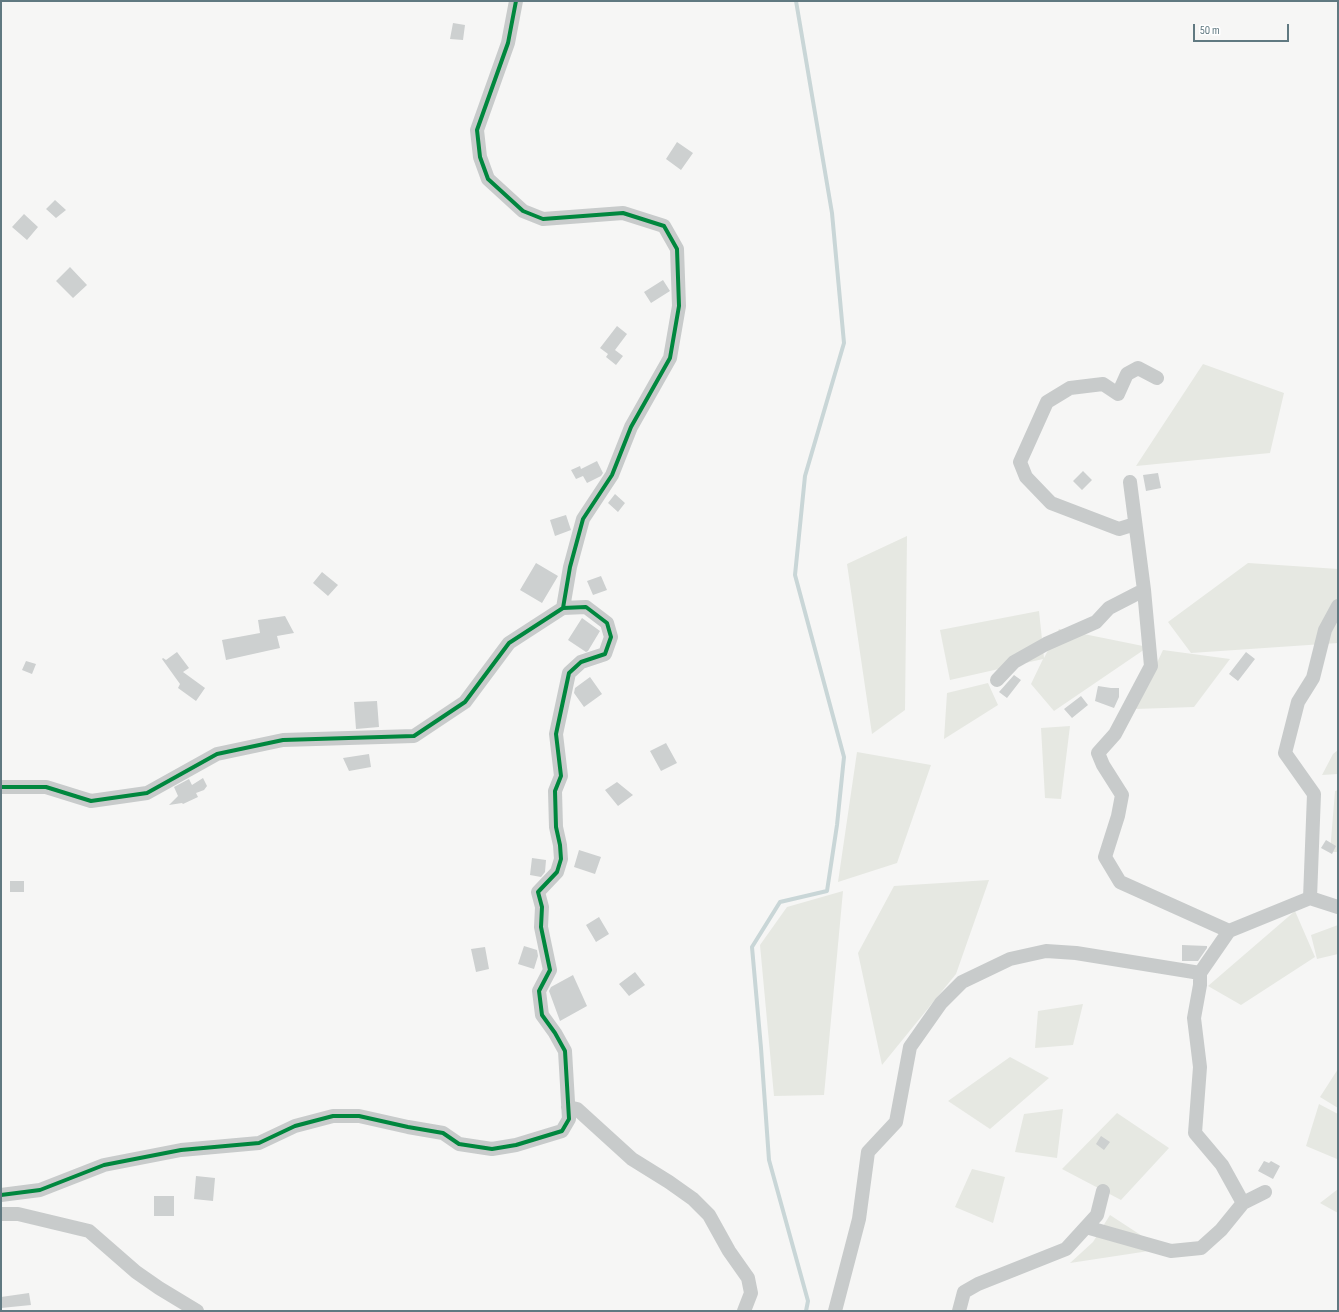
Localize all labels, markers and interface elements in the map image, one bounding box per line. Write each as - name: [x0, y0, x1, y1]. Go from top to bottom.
- scale bar: [1195, 16, 1291, 42]
- text: 50 m: [1200, 23, 1220, 38]

